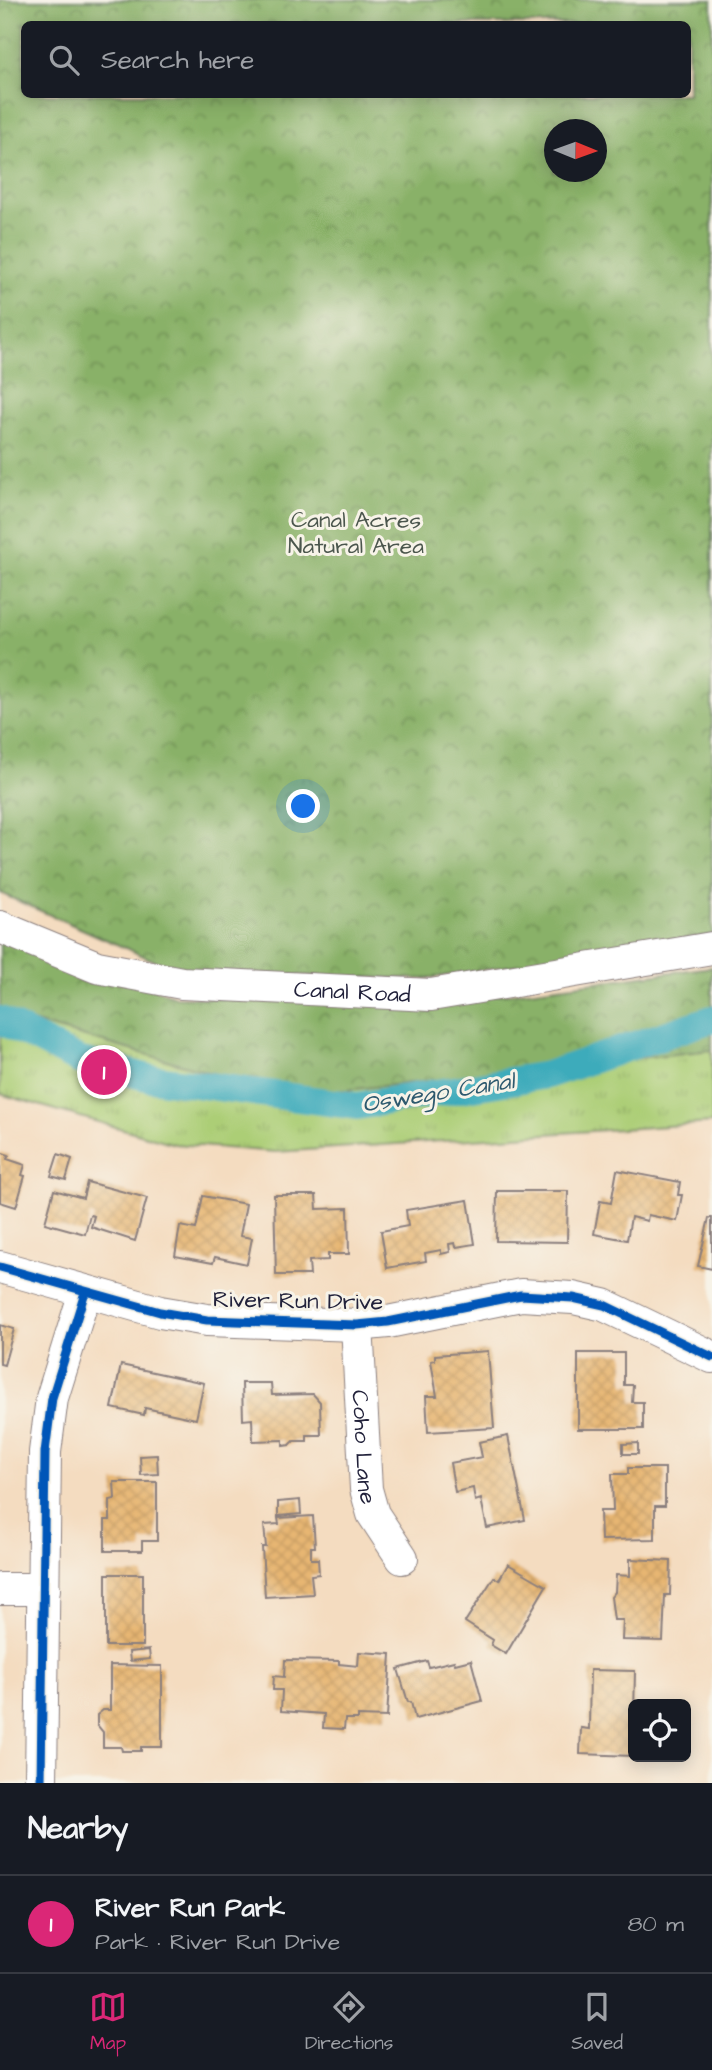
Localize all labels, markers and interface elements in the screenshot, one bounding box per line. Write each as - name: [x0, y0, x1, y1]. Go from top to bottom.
- search box: [21, 21, 691, 98]
- icon: search: [45, 41, 83, 79]
- text: Search here: [101, 42, 254, 78]
- north arrow: [544, 119, 607, 182]
- park label: Canal Acres Natural Area: [288, 504, 424, 562]
- your location: [286, 789, 320, 823]
- street label: Canal Road: [293, 973, 412, 1011]
- pin: 1: [81, 1046, 127, 1098]
- water label: Oswego Canal: [360, 1064, 520, 1123]
- street label: River Run Drive: [213, 1284, 383, 1318]
- street label: Coho Lane: [344, 1389, 384, 1508]
- map controls: [628, 1699, 691, 1762]
- button: locate: [628, 1699, 691, 1762]
- text: Nearby: [28, 1808, 128, 1850]
- text: River Run Park: [95, 1890, 285, 1926]
- text: 1: [50, 1908, 52, 1940]
- text: 80 m: [627, 1908, 684, 1940]
- text: Park · River Run Drive: [95, 1926, 340, 1958]
- tab: Map: [89, 1988, 127, 2057]
- tab: Directions: [305, 1988, 393, 2057]
- tab: Saved: [571, 1988, 623, 2057]

